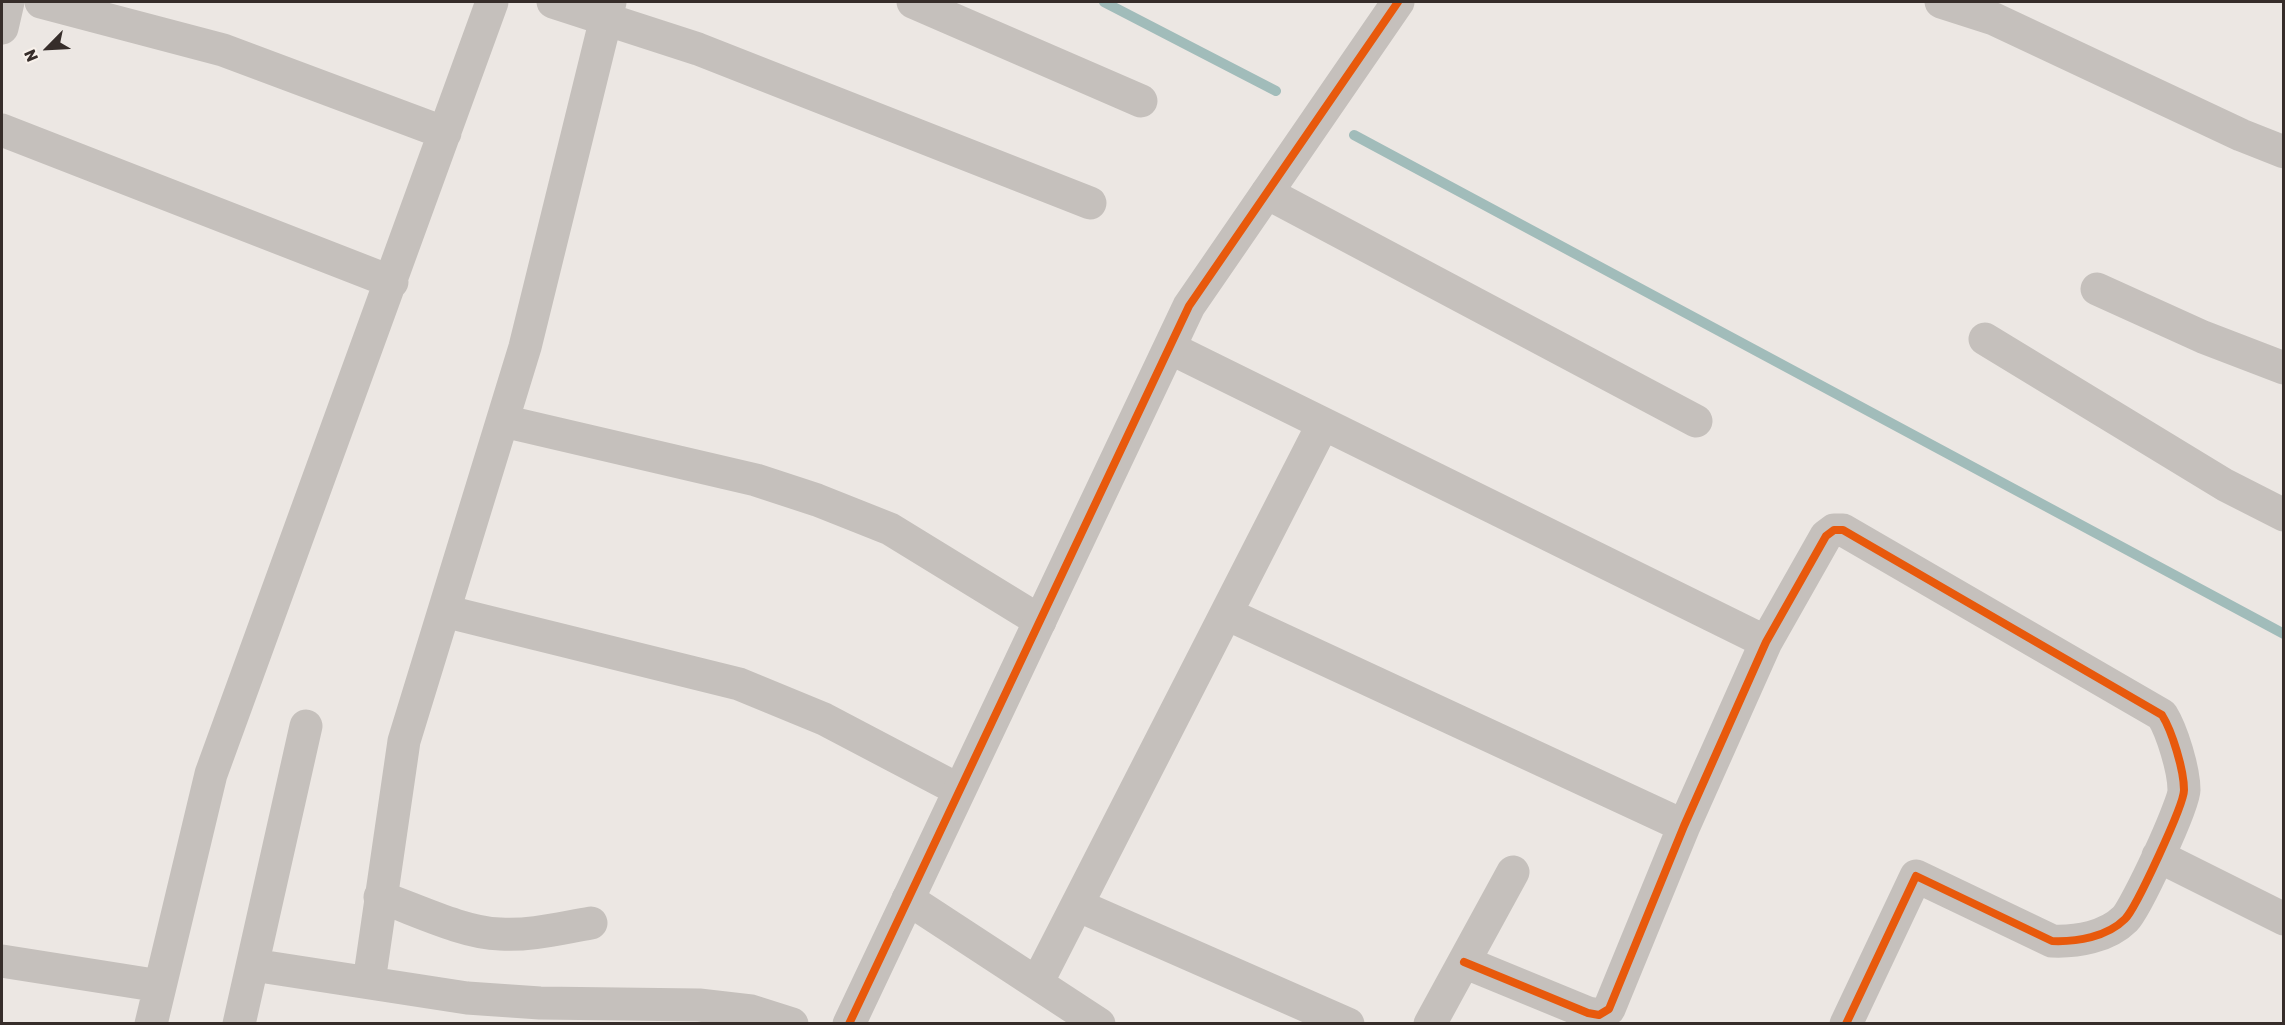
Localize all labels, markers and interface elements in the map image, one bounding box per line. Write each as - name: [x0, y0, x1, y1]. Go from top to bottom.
- north arrow: [18, 18, 78, 78]
- text: N: [20, 46, 42, 65]

